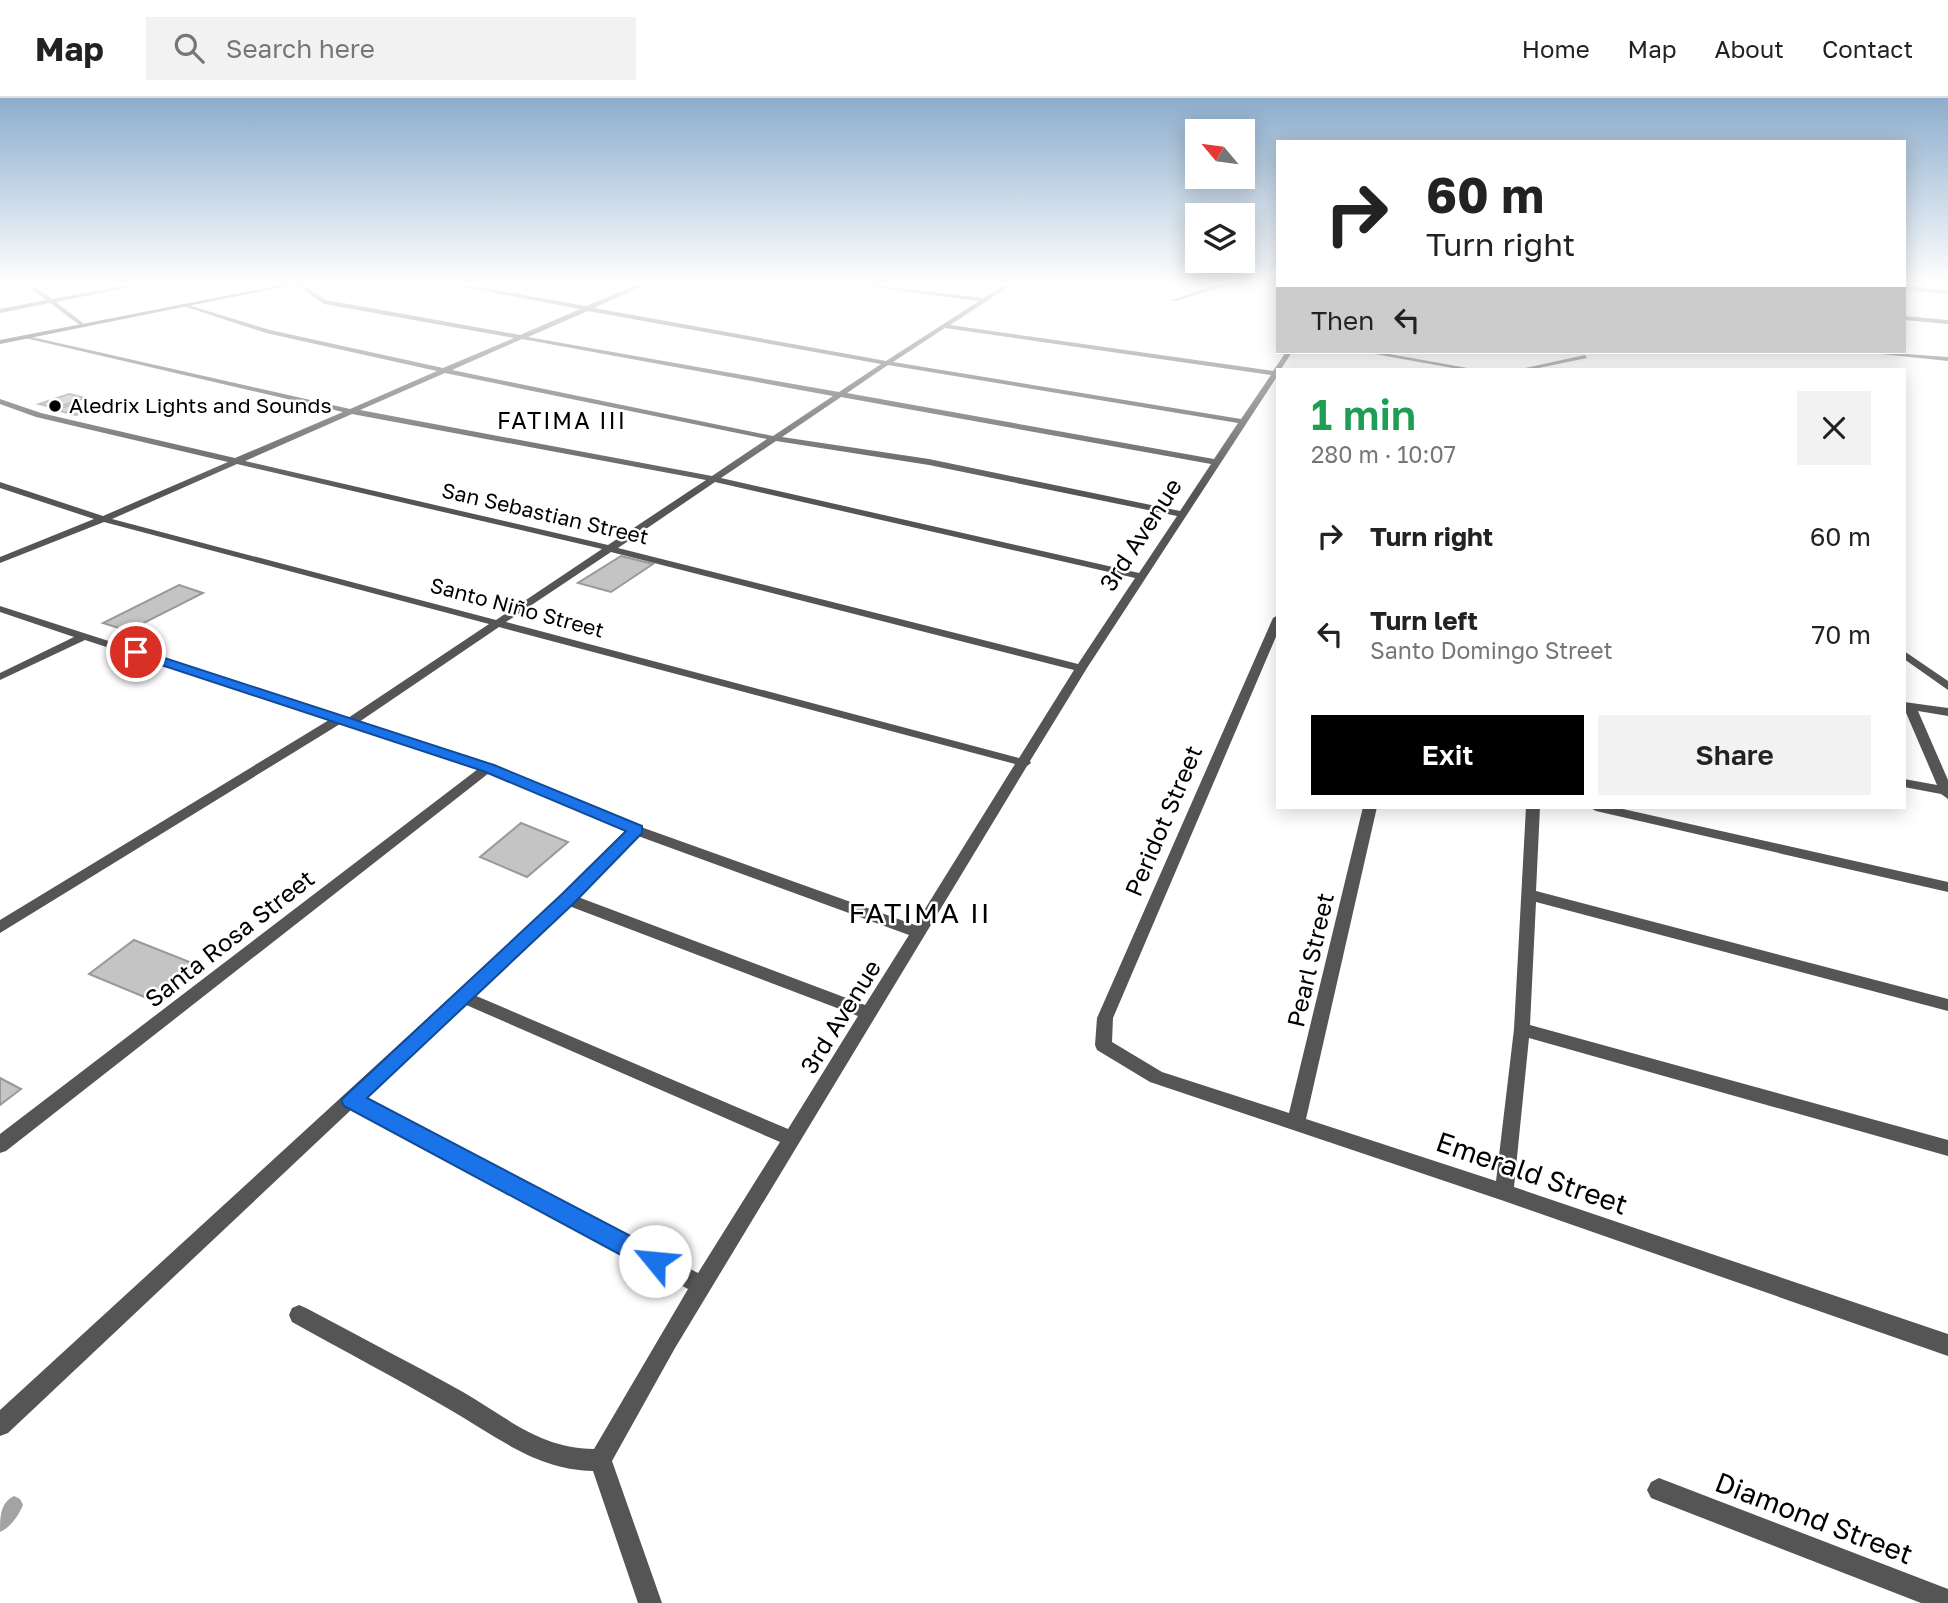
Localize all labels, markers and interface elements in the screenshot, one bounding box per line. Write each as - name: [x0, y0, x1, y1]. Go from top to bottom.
- search box: [146, 17, 636, 80]
- text: Map: [35, 29, 104, 68]
- icon: search: [170, 29, 208, 67]
- text: Search here: [226, 33, 375, 64]
- text: Home: [1522, 34, 1590, 63]
- text: Map: [1628, 34, 1677, 63]
- text: About: [1715, 34, 1784, 63]
- text: Contact: [1822, 34, 1913, 63]
- north arrow: [1185, 119, 1255, 189]
- map controls: [1185, 119, 1255, 273]
- text: 60 m: [1426, 165, 1544, 224]
- icon: right: [1311, 168, 1402, 259]
- button: layers: [1185, 203, 1255, 273]
- text: Turn right: [1426, 225, 1575, 263]
- icon: left: [1388, 301, 1426, 339]
- text: Then: [1311, 305, 1374, 336]
- text: 1 min: [1311, 389, 1416, 439]
- button: close: [1797, 391, 1871, 465]
- place label: Aledrix Lights and Sounds: [69, 392, 332, 418]
- marker: Aledrix Lights and Sounds: [47, 398, 63, 414]
- district label: FATIMA III: [497, 406, 627, 434]
- text: 280 m · 10:07: [1311, 440, 1456, 468]
- street label: 3rd Avenue: [1093, 472, 1187, 596]
- street label: San Sebastian Street: [439, 477, 651, 549]
- icon: right: [1311, 517, 1349, 555]
- text: Turn right: [1370, 521, 1493, 552]
- text: 60 m: [1810, 521, 1871, 552]
- street label: Santo Niño Street: [428, 571, 607, 643]
- text: Turn left: [1370, 605, 1478, 636]
- icon: left: [1311, 615, 1349, 653]
- text: 70 m: [1812, 619, 1871, 650]
- pin: [106, 622, 166, 682]
- icon: arrive: [117, 633, 155, 671]
- text: Santo Domingo Street: [1370, 636, 1613, 664]
- button: Exit: [1311, 715, 1584, 795]
- button: Share: [1598, 715, 1871, 795]
- street label: Peridot Street: [1118, 741, 1207, 900]
- street label: Santa Rosa Street: [139, 863, 319, 1013]
- street label: Pearl Street: [1280, 890, 1339, 1030]
- district label: FATIMA II: [848, 896, 992, 929]
- street label: 3rd Avenue: [793, 954, 886, 1078]
- street label: Emerald Street: [1432, 1124, 1632, 1221]
- position arrow: [618, 1224, 692, 1298]
- street label: Diamond Street: [1711, 1465, 1918, 1570]

